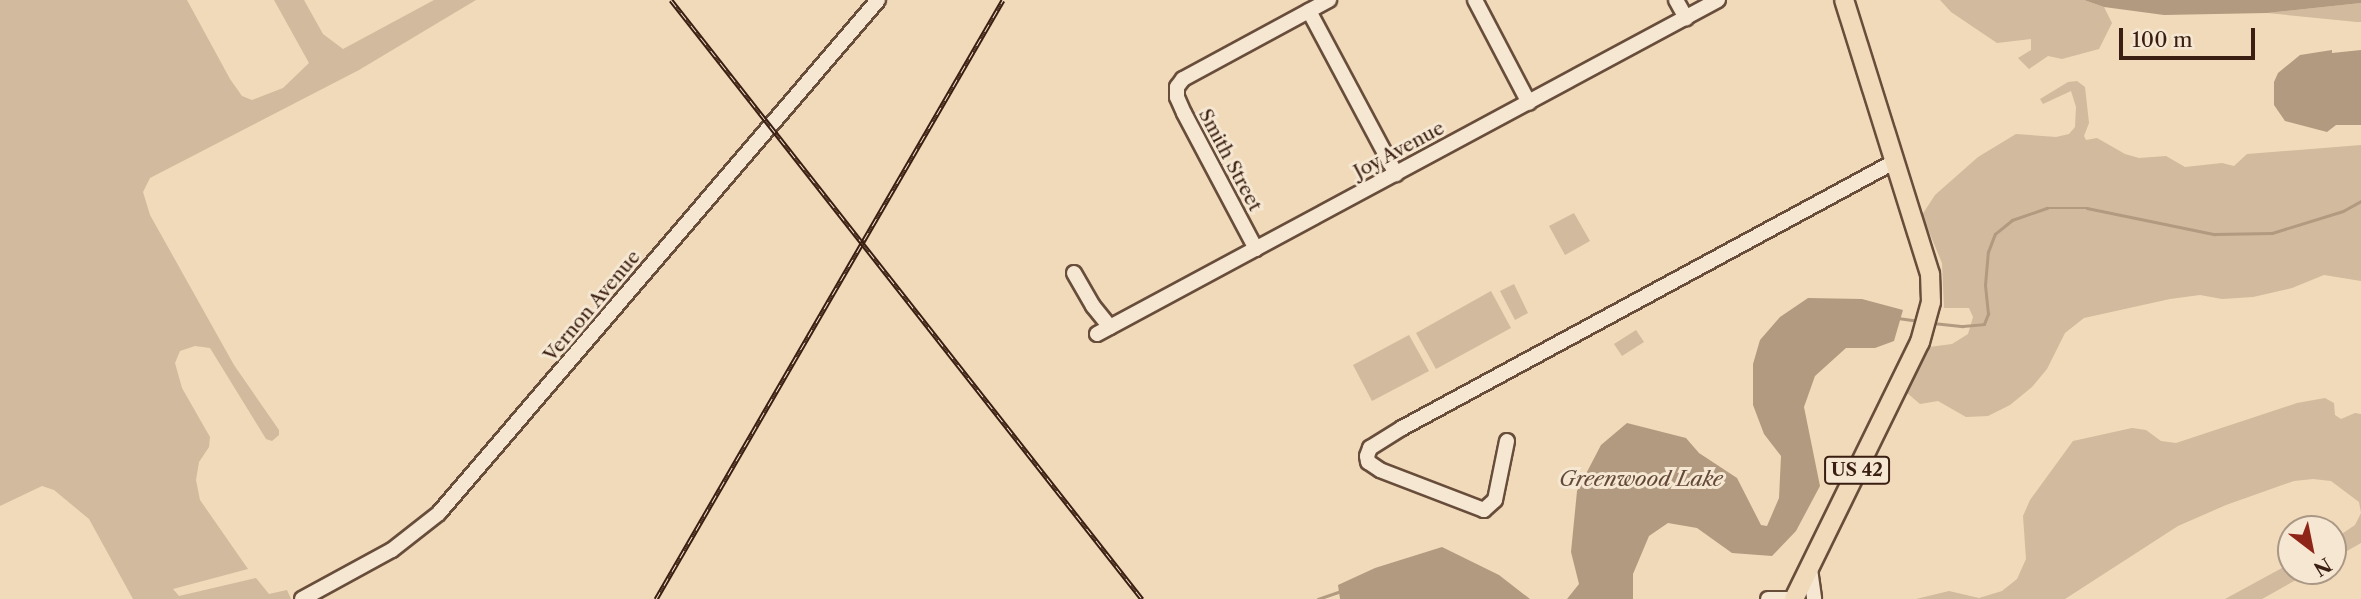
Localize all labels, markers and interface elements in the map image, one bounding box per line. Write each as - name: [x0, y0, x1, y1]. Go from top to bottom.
- scale bar: [2123, 14, 2260, 58]
- text: 100 m: [2132, 27, 2193, 52]
- street label: Smith Street: [1194, 105, 1266, 215]
- street label: Joy Avenue: [1349, 116, 1449, 184]
- street label: Vernon Avenue: [539, 246, 645, 366]
- road number: US 42: [1824, 456, 1890, 484]
- water label: Greenwood Lake: [1559, 466, 1723, 492]
- north arrow: [2277, 515, 2347, 585]
- text: N: [2309, 552, 2335, 581]

